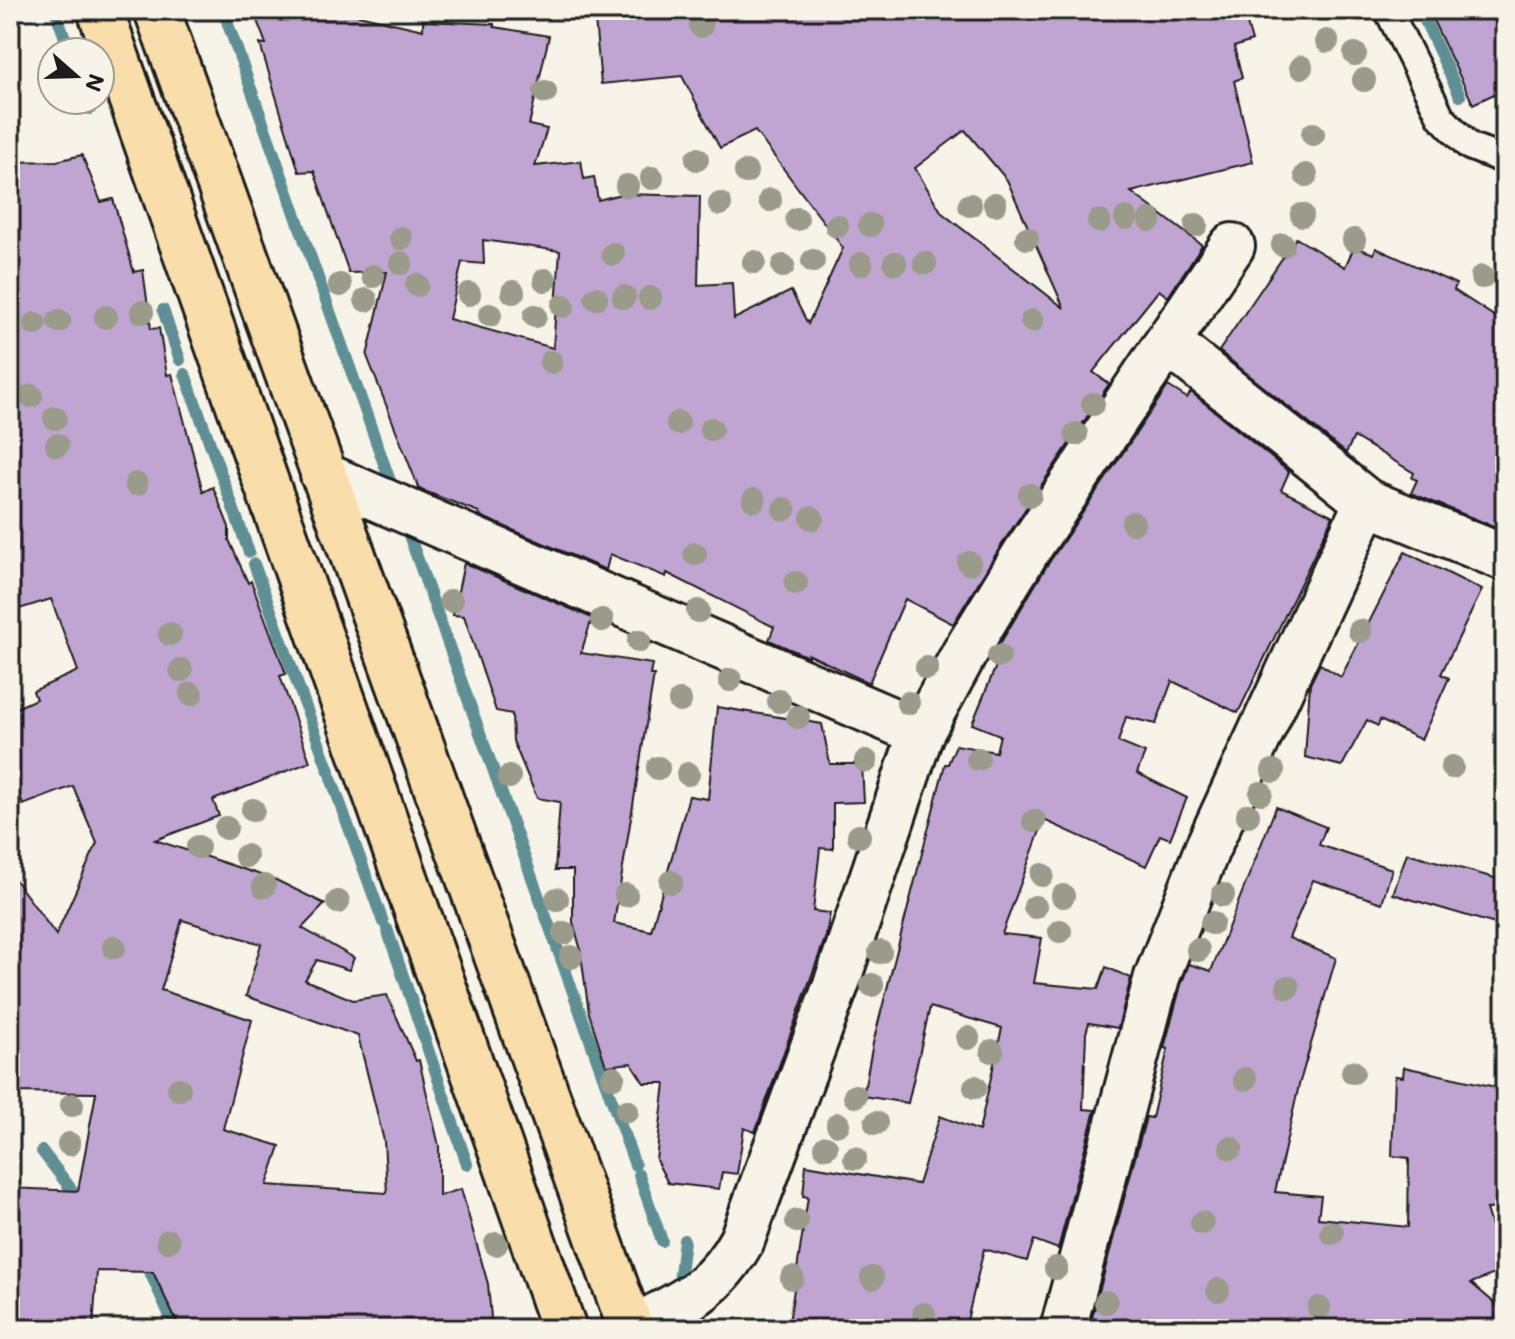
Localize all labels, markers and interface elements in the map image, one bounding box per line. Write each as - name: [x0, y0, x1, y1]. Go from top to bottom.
- north arrow: [36, 36, 116, 116]
- text: N: [79, 70, 112, 96]

